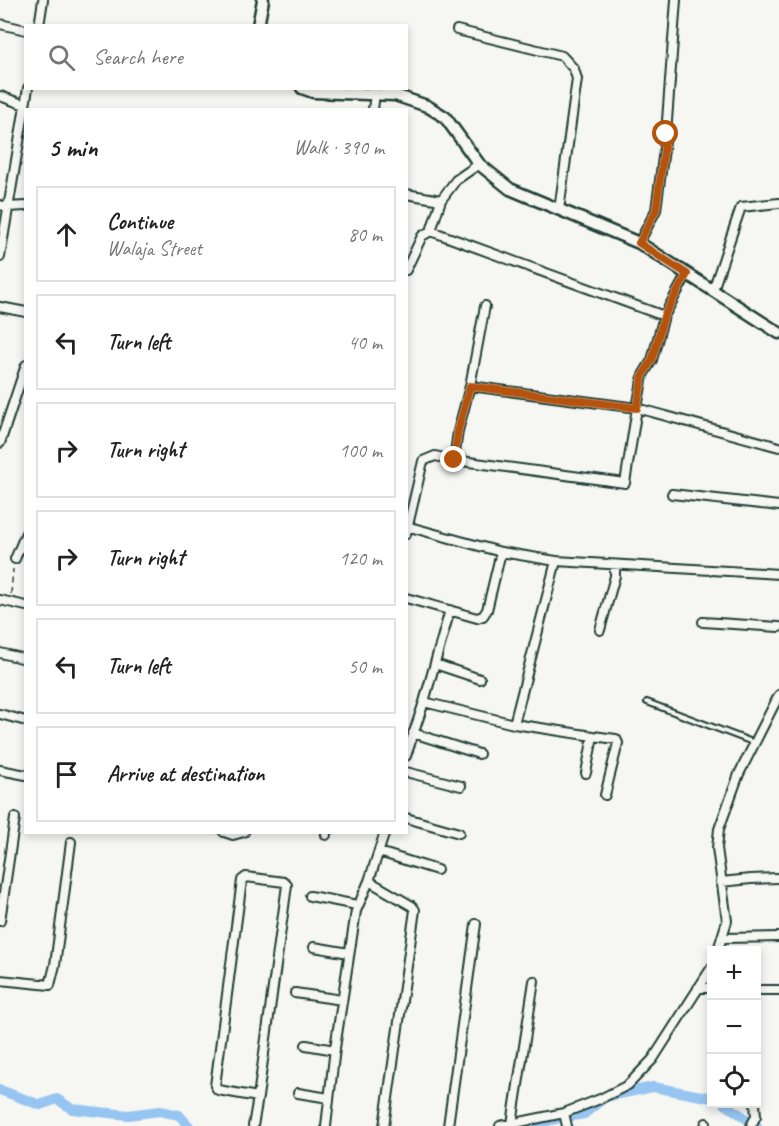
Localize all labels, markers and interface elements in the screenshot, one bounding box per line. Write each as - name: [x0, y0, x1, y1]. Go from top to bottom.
- search box: [24, 24, 408, 90]
- icon: search: [45, 41, 78, 74]
- text: Search here: [93, 43, 183, 71]
- route start: [652, 120, 678, 146]
- text: 5 min: [48, 131, 97, 164]
- text: Walk · 390 m: [294, 135, 384, 160]
- text: Continue: [107, 208, 173, 236]
- icon: ahead: [50, 218, 83, 251]
- text: 80 m: [348, 222, 382, 247]
- text: Walaja Street: [107, 236, 202, 261]
- icon: left: [50, 326, 83, 359]
- text: Turn left: [107, 328, 171, 356]
- text: 40 m: [348, 330, 382, 355]
- icon: right: [50, 434, 83, 467]
- text: Turn right: [107, 436, 184, 464]
- text: 100 m: [339, 438, 382, 463]
- route end: [440, 446, 466, 472]
- icon: right: [50, 542, 83, 575]
- text: Turn right: [107, 544, 184, 572]
- text: 120 m: [339, 546, 382, 571]
- icon: left: [50, 650, 83, 683]
- text: Turn left: [107, 652, 171, 680]
- text: 50 m: [348, 654, 382, 679]
- icon: arrive: [50, 758, 83, 791]
- text: Arrive at destination: [107, 760, 264, 788]
- map controls: [707, 946, 761, 1108]
- button: +: [707, 946, 761, 1000]
- button: −: [707, 1000, 761, 1054]
- button: locate: [707, 1054, 761, 1108]

